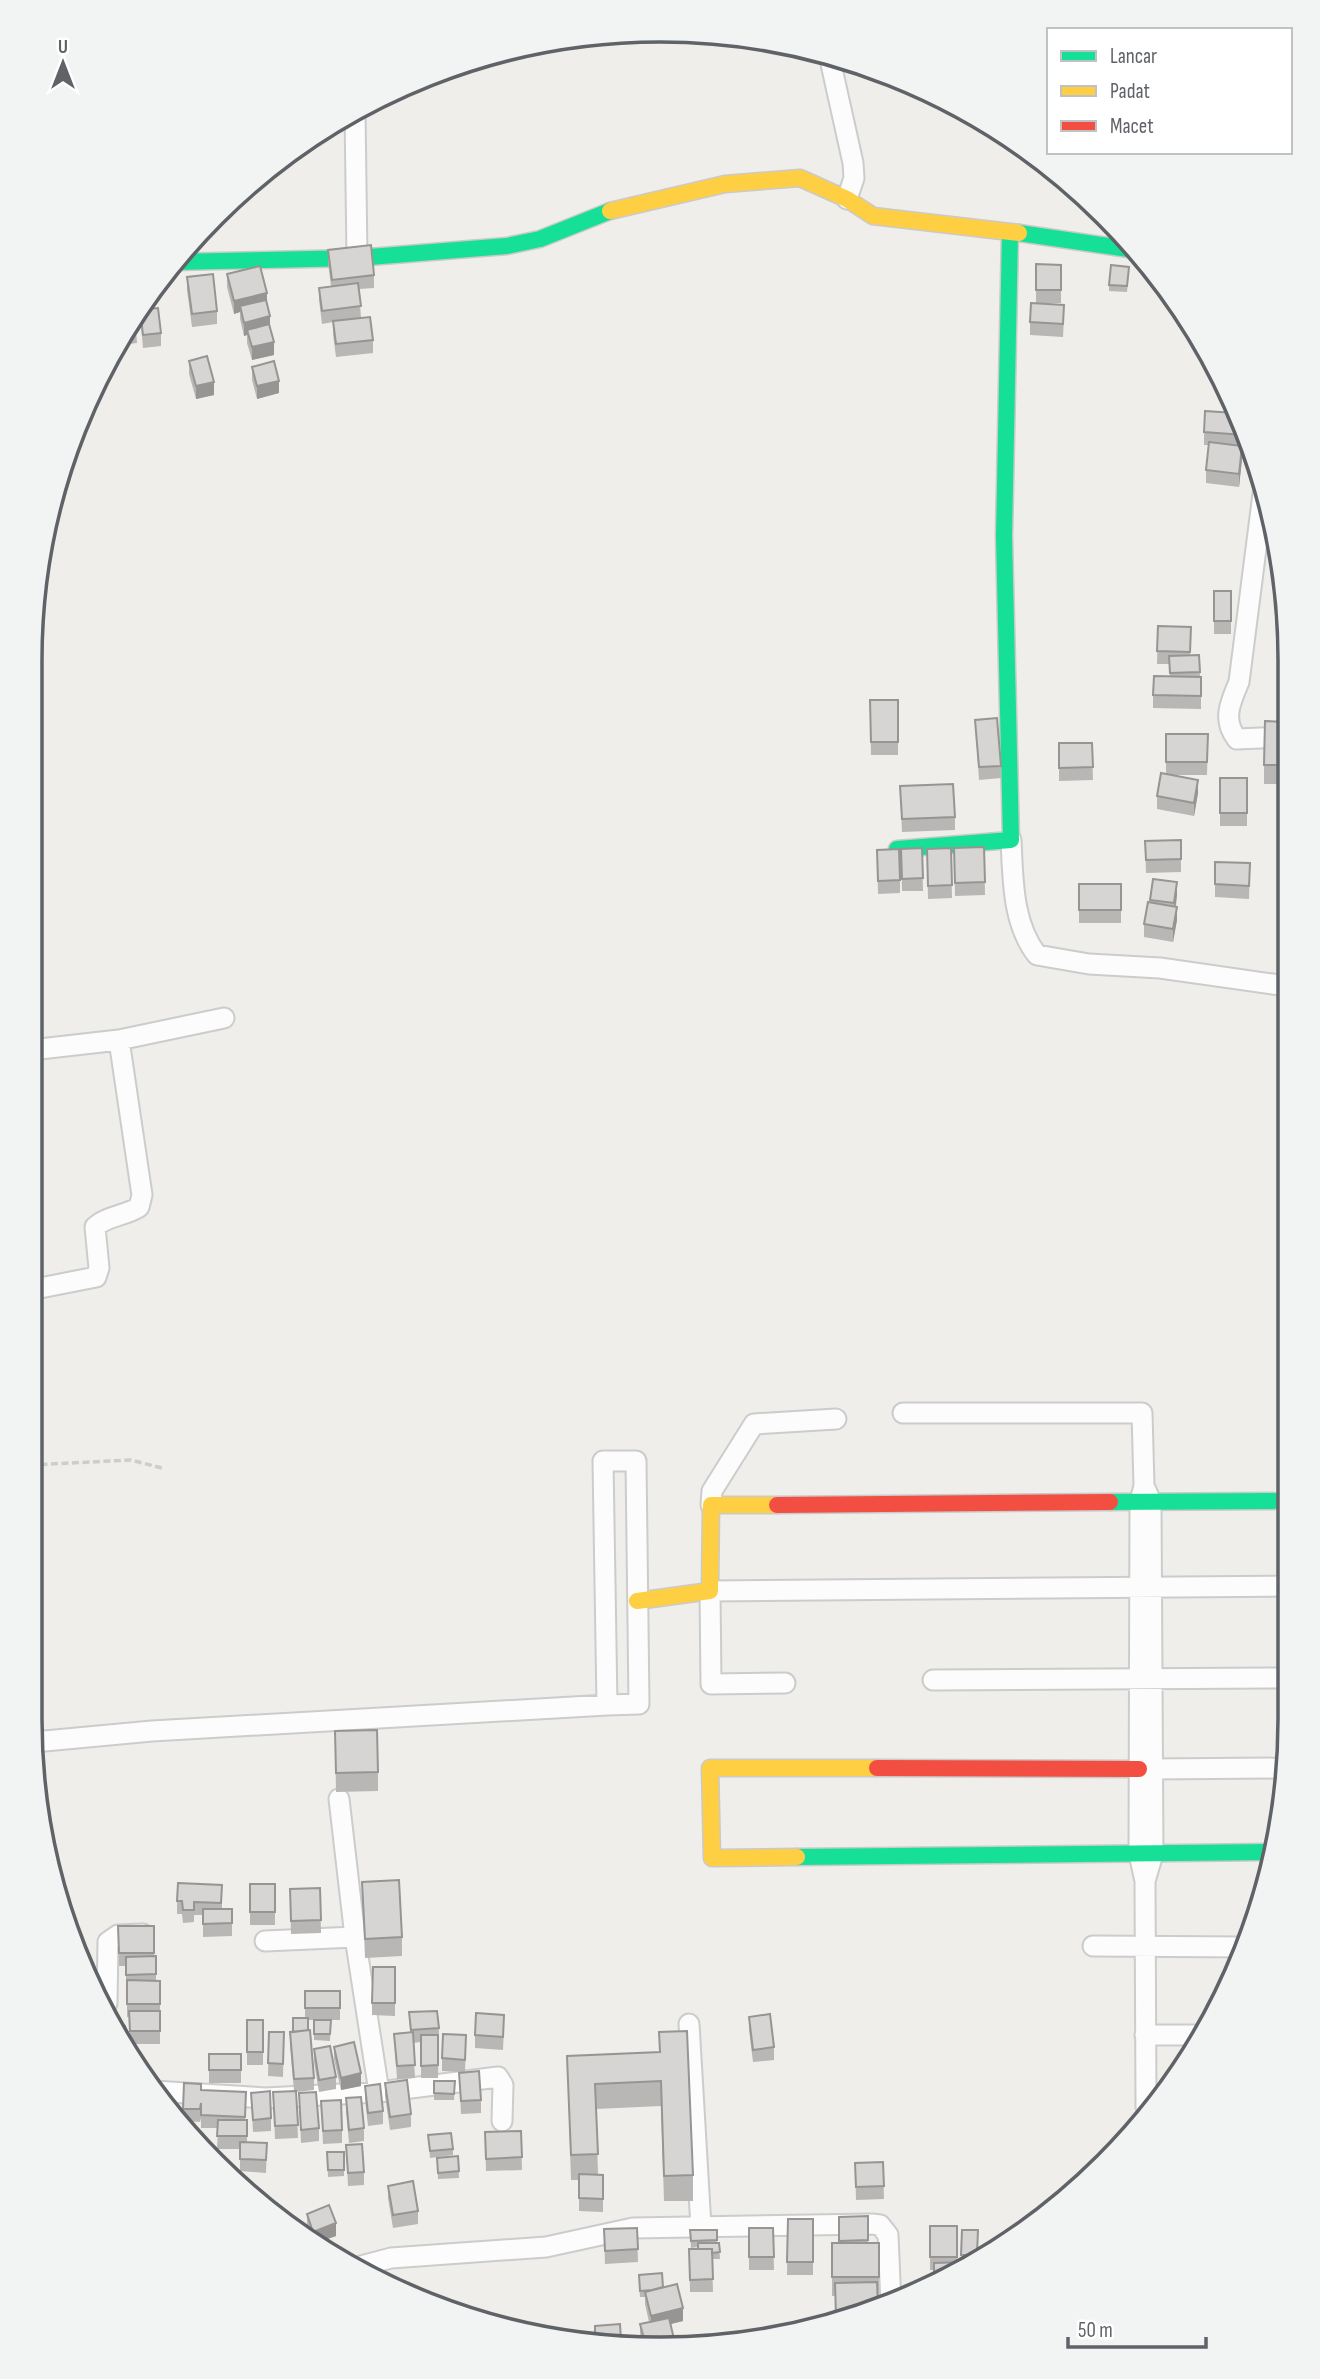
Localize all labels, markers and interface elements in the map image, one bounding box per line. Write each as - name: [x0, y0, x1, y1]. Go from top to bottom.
- north arrow: [28, 28, 98, 98]
- legend: [1047, 28, 1292, 154]
- text: U: [58, 36, 68, 59]
- text: Lancar: [1110, 44, 1157, 69]
- text: Padat: [1110, 79, 1150, 104]
- text: Macet: [1110, 114, 1154, 139]
- scale bar: [1068, 2306, 1206, 2350]
- text: 50 m: [1078, 2318, 1113, 2343]

